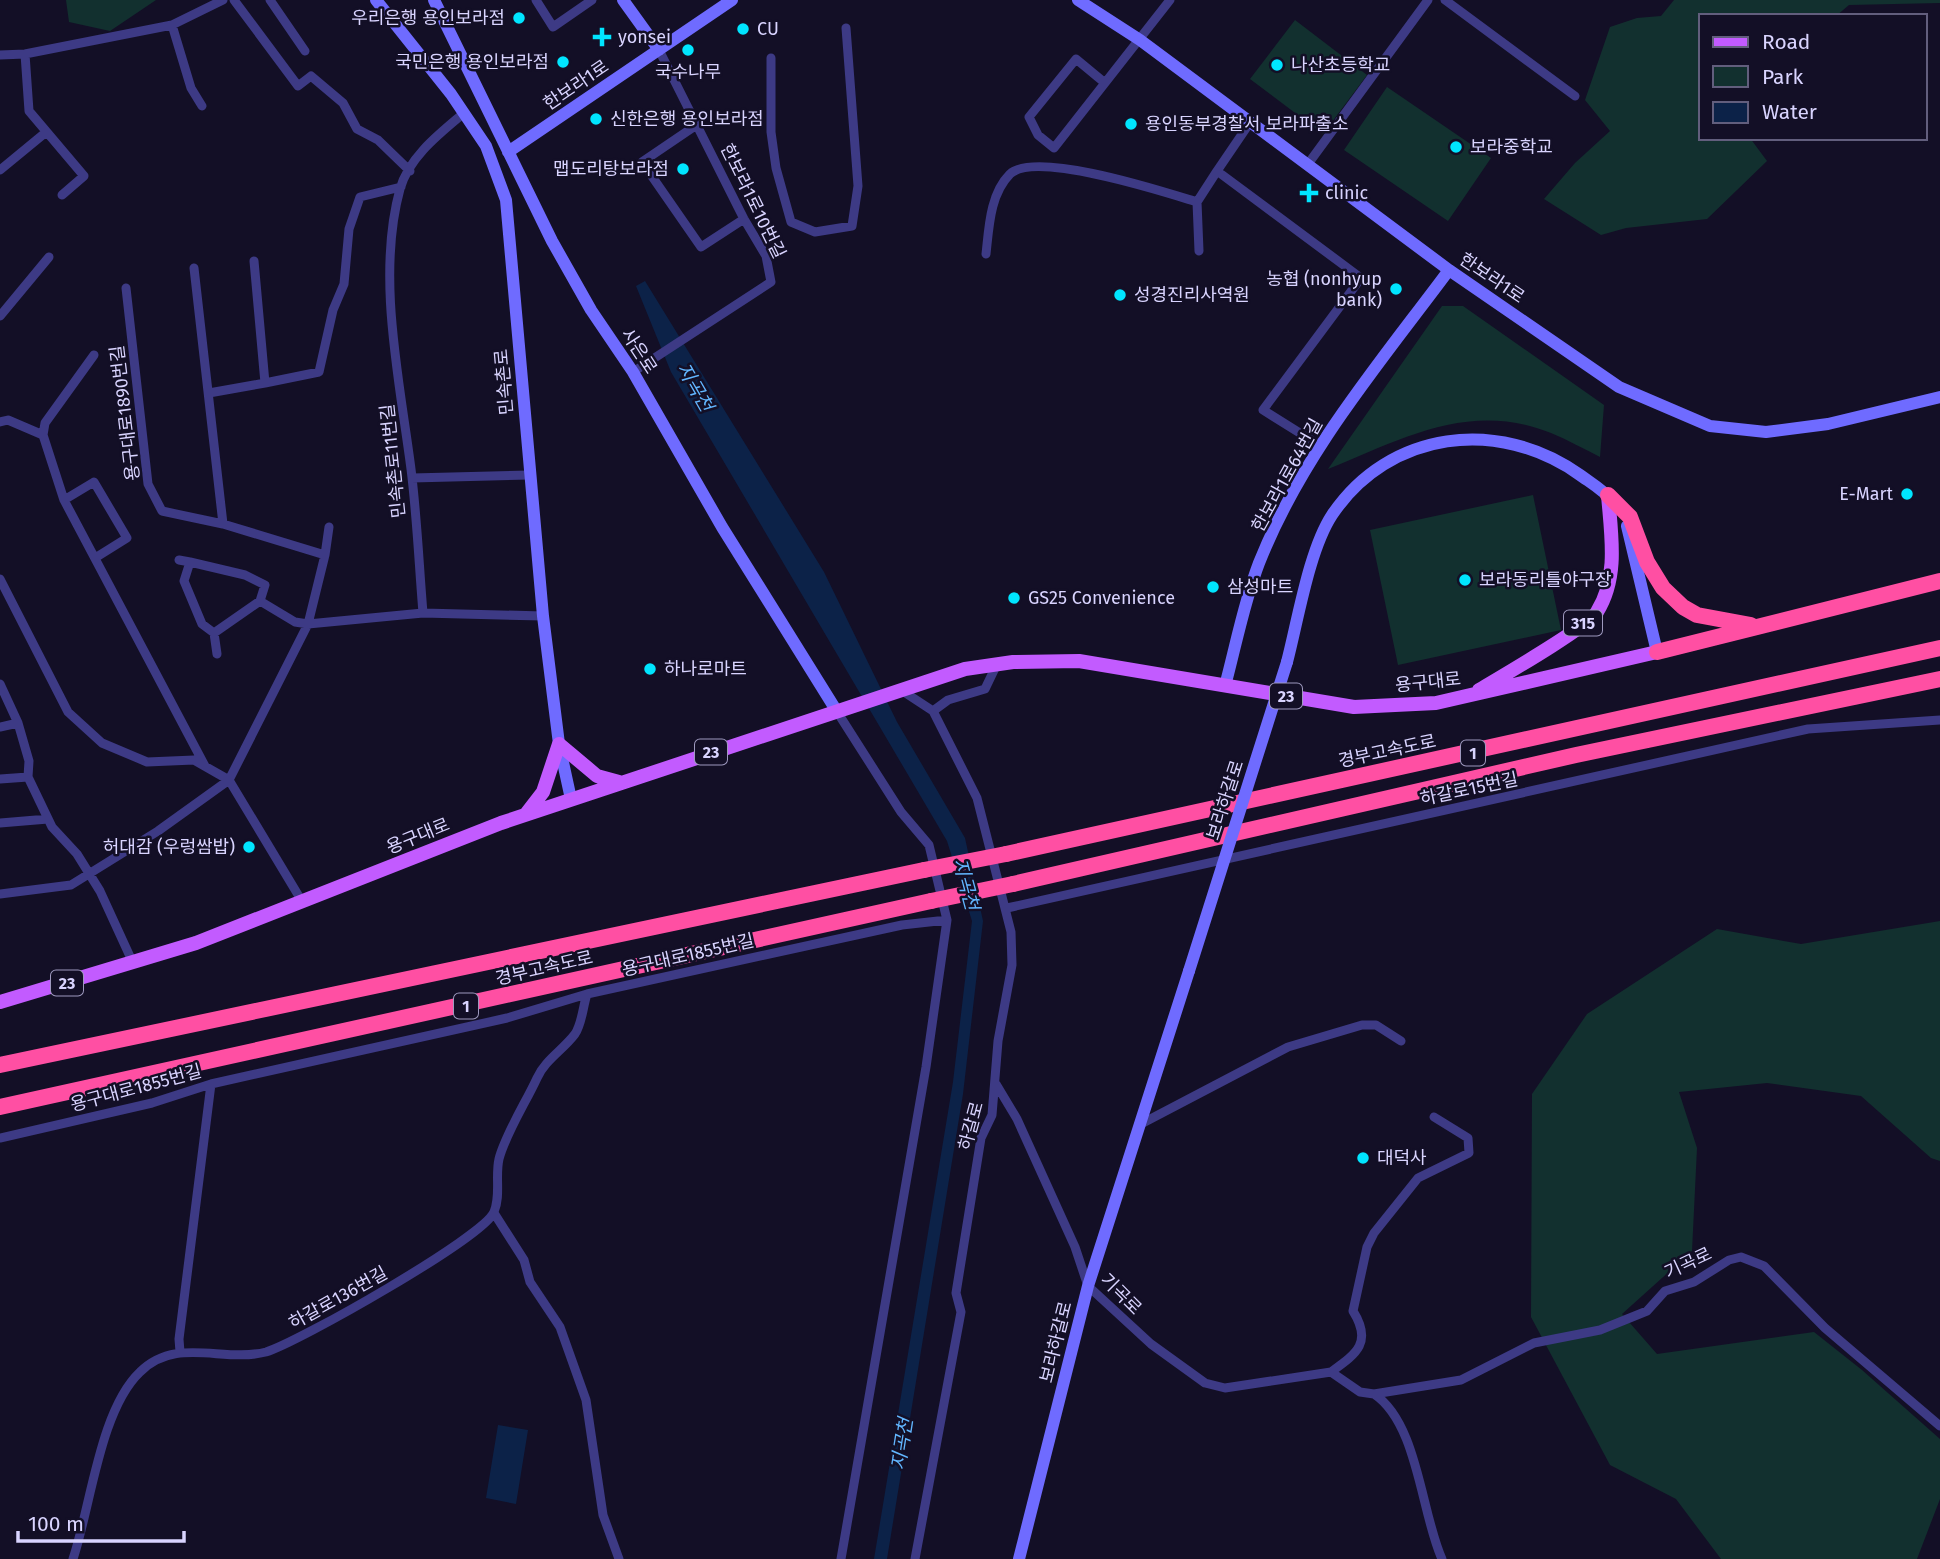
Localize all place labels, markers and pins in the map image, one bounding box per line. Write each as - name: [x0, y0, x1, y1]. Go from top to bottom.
- place label: 우리은행 용인보라점: [351, 7, 505, 29]
- marker: 우리은행 용인보라점: [511, 10, 527, 26]
- place label: CU: [757, 18, 779, 40]
- marker: CU: [735, 21, 751, 37]
- place label: yonsei: [618, 26, 671, 48]
- marker: yonsei: [592, 27, 612, 47]
- marker: 국수나무: [680, 42, 696, 58]
- place label: 국민은행 용인보라점: [395, 51, 549, 73]
- marker: 국민은행 용인보라점: [555, 54, 571, 70]
- place label: 나산초등학교: [1291, 54, 1390, 76]
- marker: 나산초등학교: [1269, 57, 1285, 73]
- place label: 국수나무: [655, 61, 721, 83]
- place label: 신한은행 용인보라점: [610, 108, 764, 130]
- marker: 신한은행 용인보라점: [588, 111, 604, 127]
- place label: 용인동부경찰서 보라파출소: [1145, 113, 1349, 135]
- marker: 용인동부경찰서 보라파출소: [1123, 116, 1139, 132]
- place label: 보라중학교: [1470, 136, 1553, 158]
- marker: 보라중학교: [1448, 139, 1464, 155]
- place label: 맵도리탕보라점: [553, 158, 669, 180]
- marker: 맵도리탕보라점: [675, 161, 691, 177]
- place label: clinic: [1325, 182, 1369, 204]
- marker: clinic: [1299, 183, 1319, 203]
- place label: 농협 (nonhyup bank): [1266, 268, 1382, 311]
- marker: 농협 (nonhyup bank): [1388, 281, 1404, 297]
- place label: 성경진리사역원: [1134, 284, 1250, 306]
- marker: 성경진리사역원: [1112, 287, 1128, 303]
- place label: E-Mart: [1839, 483, 1893, 505]
- marker: E-Mart: [1899, 486, 1915, 502]
- place label: 보라동리틀야구장: [1479, 569, 1611, 591]
- marker: 보라동리틀야구장: [1457, 572, 1473, 588]
- place label: 삼성마트: [1227, 576, 1293, 598]
- marker: 삼성마트: [1205, 579, 1221, 595]
- place label: GS25 Convenience: [1028, 587, 1175, 609]
- marker: GS25 Convenience: [1006, 590, 1022, 606]
- place label: 하나로마트: [664, 658, 747, 680]
- marker: 하나로마트: [642, 661, 658, 677]
- place label: 허대감 (우렁쌈밥): [103, 836, 235, 858]
- marker: 허대감 (우렁쌈밥): [241, 839, 257, 855]
- place label: 대덕사: [1377, 1147, 1427, 1169]
- marker: 대덕사: [1355, 1150, 1371, 1166]

